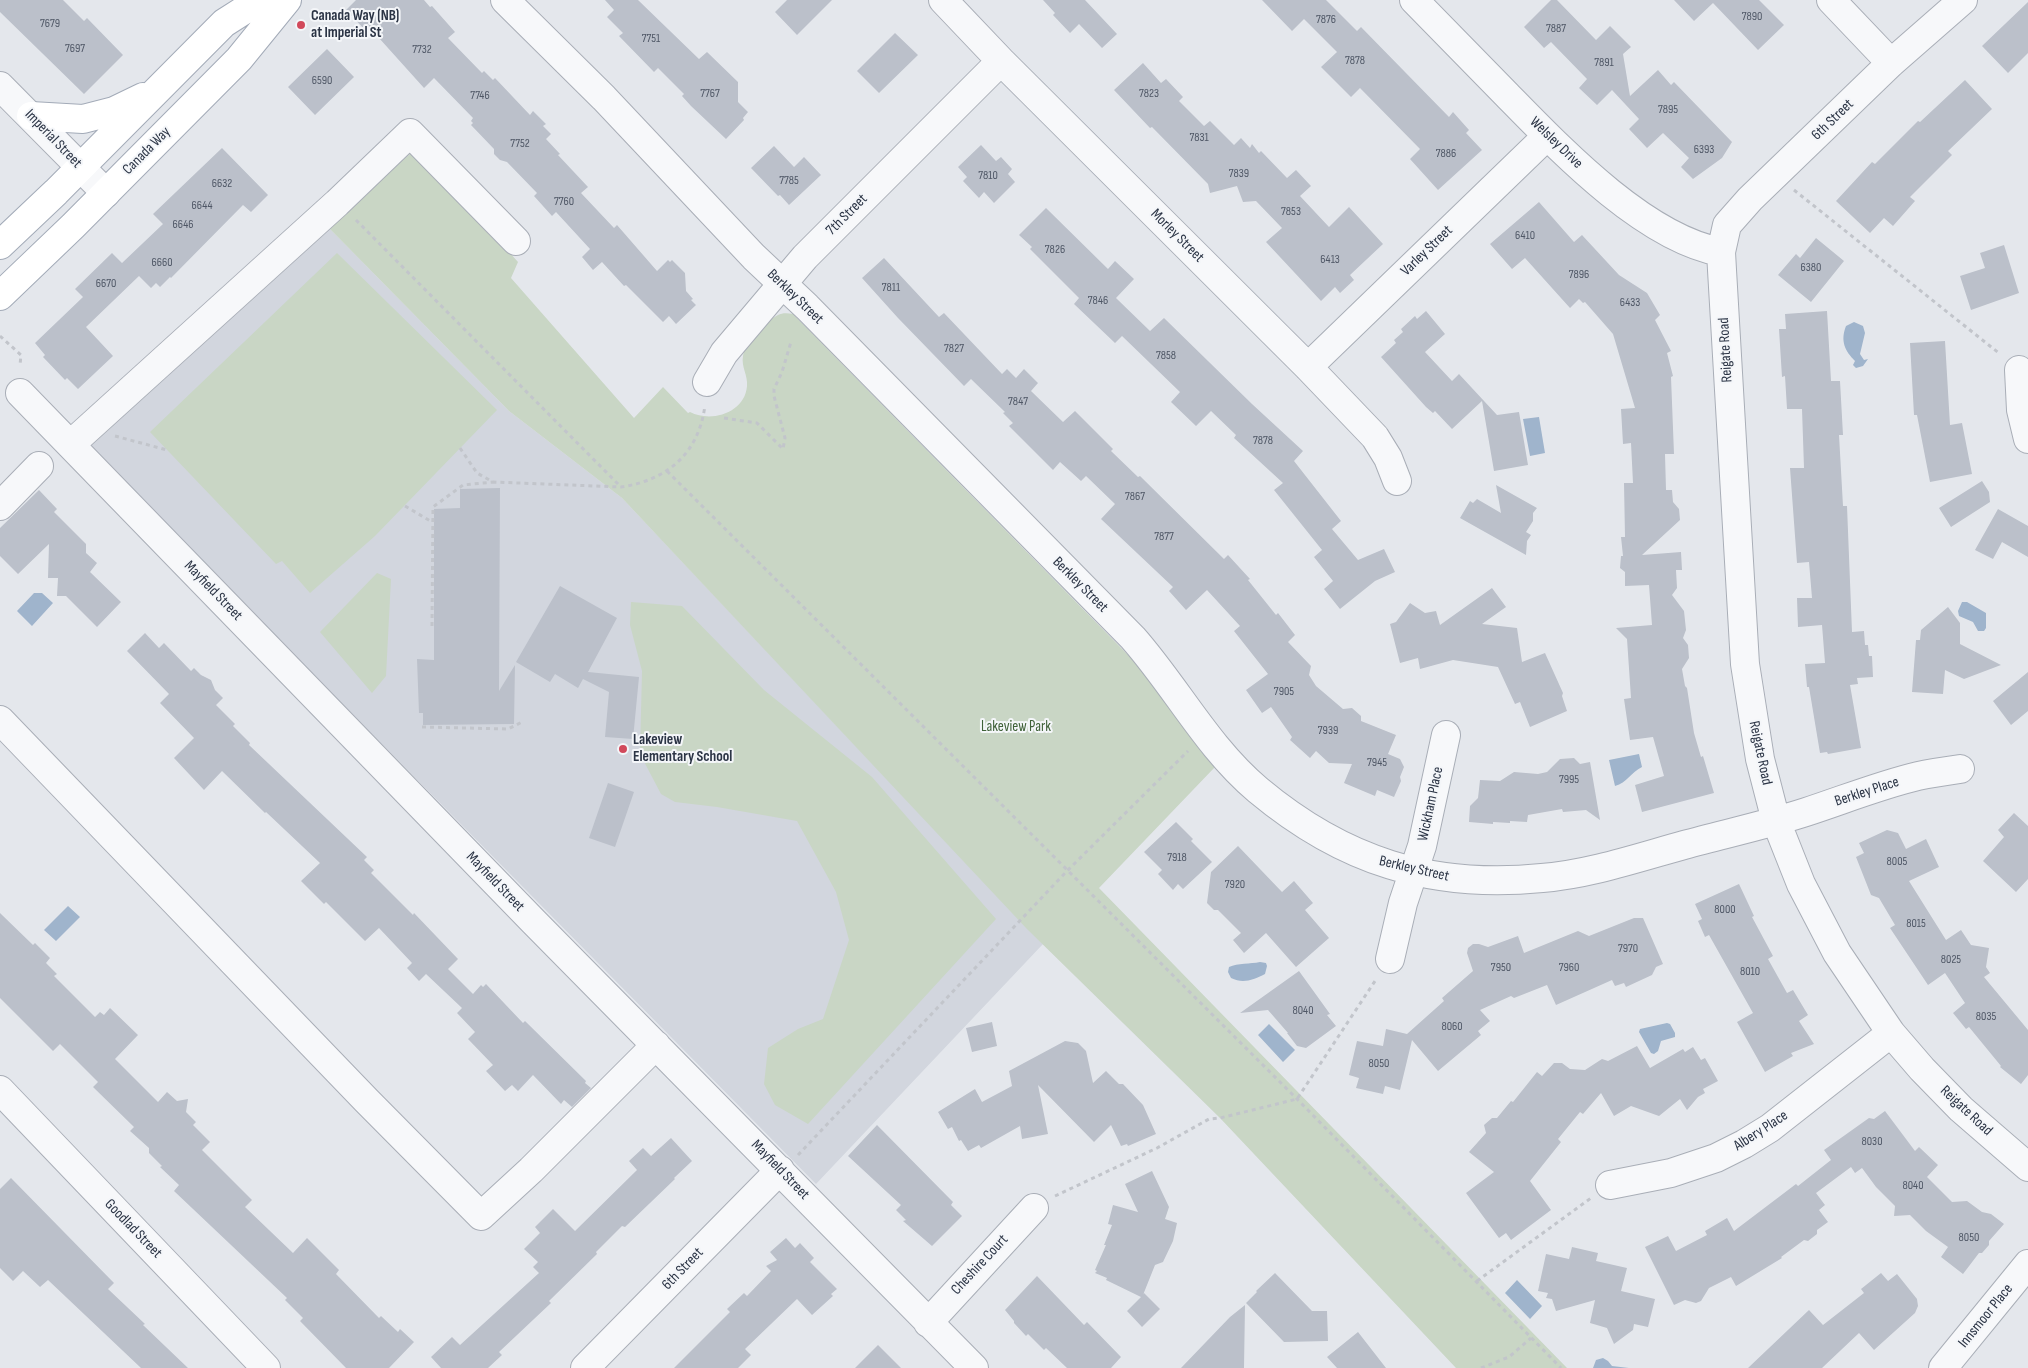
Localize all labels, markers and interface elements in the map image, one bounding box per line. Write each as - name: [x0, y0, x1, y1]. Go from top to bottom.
- place label: Canada Way (NB) at Imperial St: [311, 7, 399, 42]
- house number: 7890: [1742, 10, 1762, 24]
- house number: 7876: [1316, 13, 1336, 27]
- house number: 7679: [40, 17, 60, 31]
- marker: Canada Way (NB) at Imperial St: [295, 19, 307, 31]
- house number: 7887: [1546, 22, 1566, 36]
- house number: 7751: [642, 32, 660, 46]
- house number: 7697: [65, 42, 85, 56]
- house number: 7732: [412, 43, 432, 57]
- house number: 7878: [1345, 54, 1365, 68]
- house number: 7891: [1594, 56, 1614, 70]
- house number: 6590: [312, 74, 332, 88]
- house number: 7767: [700, 87, 720, 101]
- house number: 7823: [1139, 87, 1159, 101]
- house number: 7746: [470, 89, 490, 103]
- street label: 6th Street: [1808, 96, 1858, 144]
- house number: 7895: [1658, 103, 1678, 117]
- street label: Imperial Street: [21, 106, 85, 172]
- street label: Welsley Drive: [1526, 113, 1586, 173]
- street label: Canada Way: [119, 123, 175, 179]
- house number: 7831: [1189, 131, 1209, 145]
- house number: 7752: [510, 137, 530, 151]
- house number: 6393: [1694, 143, 1714, 157]
- house number: 7886: [1436, 147, 1456, 161]
- house number: 7839: [1229, 167, 1249, 181]
- house number: 7810: [978, 169, 998, 183]
- house number: 7785: [779, 174, 799, 188]
- house number: 6632: [212, 177, 232, 191]
- street label: 7th Street: [823, 191, 871, 239]
- house number: 7760: [554, 195, 574, 209]
- house number: 6644: [192, 199, 212, 213]
- house number: 7853: [1281, 205, 1301, 219]
- street label: Morley Street: [1147, 206, 1207, 266]
- house number: 6646: [173, 218, 193, 232]
- street label: Varley Street: [1397, 222, 1457, 280]
- house number: 6410: [1515, 229, 1535, 243]
- house number: 7826: [1045, 243, 1065, 257]
- house number: 6413: [1320, 253, 1340, 267]
- house number: 6660: [151, 256, 173, 270]
- house number: 6380: [1801, 261, 1821, 275]
- street label: Berkley Street: [763, 266, 827, 328]
- house number: 7896: [1569, 268, 1589, 282]
- house number: 6670: [96, 277, 116, 291]
- house number: 7811: [882, 281, 900, 295]
- house number: 7846: [1088, 294, 1108, 308]
- house number: 6433: [1620, 296, 1640, 310]
- street label: Reigate Road: [1715, 317, 1737, 383]
- house number: 7827: [944, 342, 964, 356]
- house number: 7858: [1156, 349, 1176, 363]
- house number: 7847: [1008, 395, 1028, 409]
- house number: 7878: [1253, 434, 1273, 448]
- house number: 7867: [1125, 490, 1145, 504]
- house number: 7877: [1154, 530, 1174, 544]
- street label: Berkley Street: [1048, 553, 1112, 617]
- street label: Mayfield Street: [180, 557, 246, 625]
- house number: 7905: [1274, 685, 1294, 699]
- park label: Lakeview Park: [981, 718, 1051, 736]
- street label: Reigate Road: [1744, 719, 1776, 787]
- house number: 7939: [1318, 724, 1338, 738]
- place label: Lakeview Elementary School: [633, 731, 732, 766]
- marker: Lakeview Elementary School: [617, 743, 629, 755]
- house number: 7945: [1367, 756, 1387, 770]
- street label: Wickham Place: [1414, 765, 1448, 843]
- house number: 7995: [1559, 773, 1579, 787]
- street label: Berkley Place: [1833, 773, 1901, 811]
- street label: Mayfield Street: [462, 848, 528, 916]
- house number: 7918: [1167, 851, 1187, 865]
- street label: Berkley Street: [1377, 852, 1451, 886]
- house number: 8005: [1887, 855, 1907, 869]
- house number: 7920: [1225, 878, 1245, 892]
- house number: 8000: [1714, 903, 1736, 917]
- house number: 8015: [1906, 917, 1926, 931]
- house number: 7970: [1618, 942, 1638, 956]
- house number: 8025: [1941, 953, 1961, 967]
- house number: 7950: [1491, 961, 1511, 975]
- house number: 7960: [1559, 961, 1579, 975]
- house number: 8010: [1740, 965, 1760, 979]
- house number: 8040: [1293, 1004, 1313, 1018]
- house number: 8035: [1976, 1010, 1996, 1024]
- house number: 8060: [1441, 1020, 1463, 1034]
- house number: 8050: [1369, 1057, 1389, 1071]
- street label: Reigate Road: [1936, 1082, 1996, 1140]
- street label: Albery Place: [1730, 1107, 1792, 1155]
- house number: 8030: [1862, 1135, 1882, 1149]
- street label: Mayfield Street: [747, 1136, 813, 1204]
- house number: 8040: [1903, 1179, 1923, 1193]
- street label: Goodlad Street: [100, 1196, 166, 1262]
- street label: Cheshire Court: [948, 1231, 1012, 1299]
- house number: 8050: [1959, 1231, 1979, 1245]
- street label: 6th Street: [659, 1244, 707, 1294]
- street label: Innsmoor Place: [1955, 1280, 2017, 1352]

